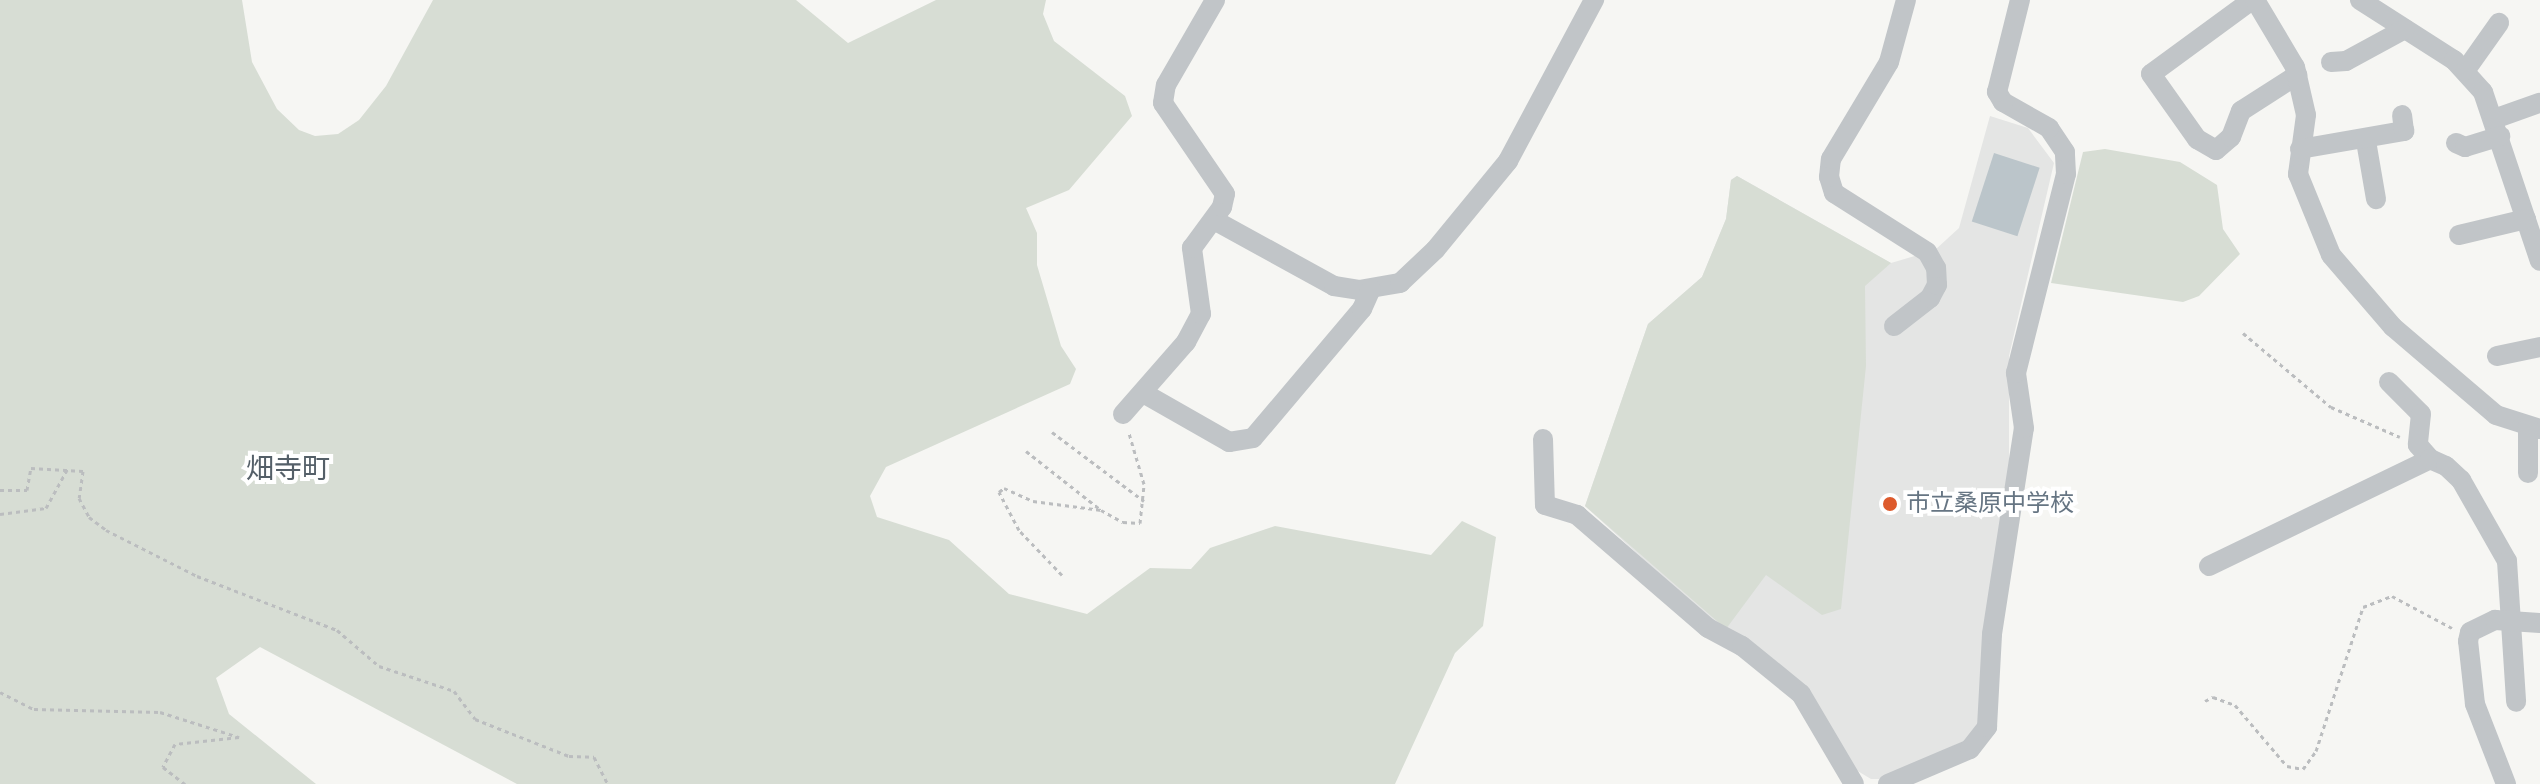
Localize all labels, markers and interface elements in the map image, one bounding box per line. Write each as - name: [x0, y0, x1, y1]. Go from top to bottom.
- district label: 畑寺町: [246, 452, 330, 486]
- place label: 市立桑原中学校: [1906, 490, 2074, 518]
- marker: 市立桑原中学校: [1881, 495, 1899, 513]

